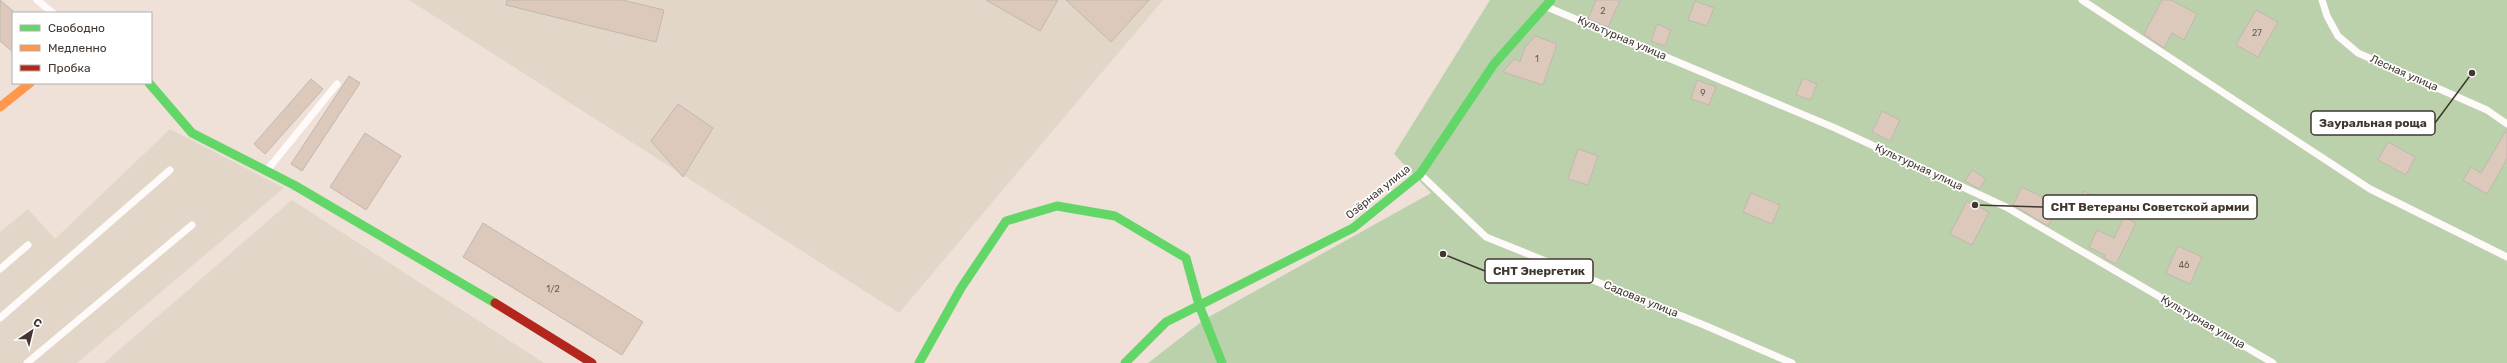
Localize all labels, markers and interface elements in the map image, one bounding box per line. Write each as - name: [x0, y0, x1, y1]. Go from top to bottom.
- house number: 2: [1600, 6, 1606, 16]
- legend: [12, 12, 152, 84]
- street label: Культурная улица: [1576, 13, 1668, 63]
- text: Свободно: [48, 21, 105, 35]
- house number: 27: [2252, 28, 2262, 38]
- text: Медленно: [48, 41, 107, 55]
- street label: Лесная улица: [2368, 52, 2440, 94]
- house number: 1: [1535, 54, 1539, 64]
- text: Пробка: [48, 61, 91, 75]
- house number: 9: [1700, 88, 1706, 98]
- callout: Зауральная роща: [2311, 111, 2435, 135]
- text: Зауральная роща: [2319, 116, 2427, 130]
- street label: Культурная улица: [1873, 141, 1965, 193]
- street label: Озёрная улица: [1343, 162, 1413, 222]
- callout: СНТ Ветераны Советской армии: [2043, 195, 2257, 219]
- text: СНТ Ветераны Советской армии: [2051, 200, 2250, 214]
- callout: СНТ Энергетик: [1485, 259, 1593, 283]
- house number: 46: [2178, 260, 2190, 270]
- text: СНТ Энергетик: [1493, 264, 1586, 278]
- street label: Садовая улица: [1602, 278, 1680, 320]
- house number: 1/2: [546, 284, 560, 294]
- street label: Культурная улица: [2158, 293, 2248, 351]
- north arrow: [12, 311, 52, 351]
- text: С: [31, 316, 45, 331]

